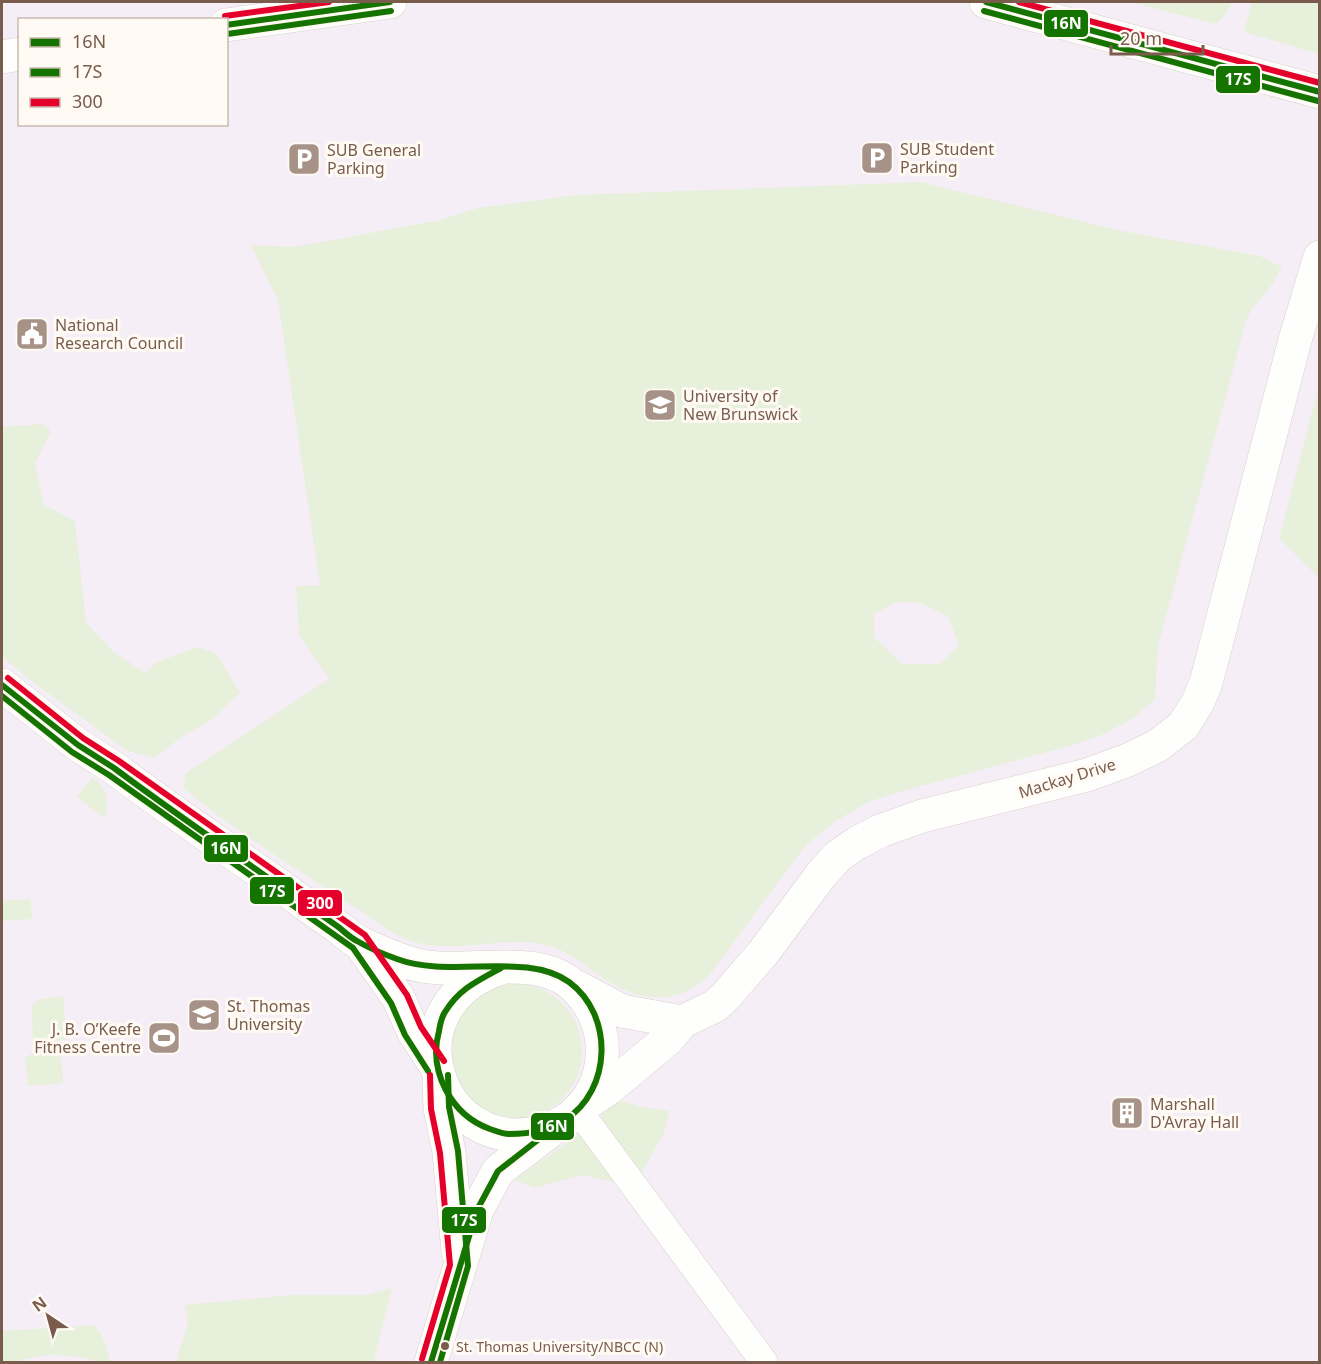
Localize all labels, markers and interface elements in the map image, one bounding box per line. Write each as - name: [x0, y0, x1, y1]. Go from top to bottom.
- line badge: 16N: [1043, 9, 1089, 38]
- text: 16N: [1050, 12, 1082, 34]
- legend: [18, 18, 228, 126]
- scale bar: [1111, 18, 1202, 56]
- text: 20 m: [1120, 26, 1162, 50]
- text: 16N: [72, 29, 106, 53]
- text: 17S: [72, 59, 103, 83]
- line badge: 17S: [1215, 65, 1261, 94]
- text: 17S: [1224, 68, 1252, 90]
- text: 300: [72, 89, 103, 113]
- place label: SUB Student Parking: [900, 138, 994, 178]
- place label: SUB General Parking: [327, 139, 421, 179]
- parking icon: SUB Student Parking: [859, 140, 895, 176]
- parking icon: SUB General Parking: [286, 141, 322, 177]
- place label: National Research Council: [55, 314, 183, 354]
- public building icon: National Research Council: [14, 316, 50, 352]
- place label: University of New Brunswick: [683, 385, 798, 425]
- school or university icon: University of New Brunswick: [642, 387, 678, 423]
- street label: Mackay Drive: [1016, 753, 1118, 803]
- line badge: 16N: [203, 834, 249, 863]
- text: 16N: [210, 837, 242, 859]
- line badge: 17S: [249, 876, 295, 905]
- text: 17S: [258, 880, 286, 902]
- line badge: 300: [297, 889, 343, 917]
- text: 300: [306, 892, 334, 914]
- place label: St. Thomas University: [227, 995, 310, 1035]
- school or university icon: St. Thomas University: [186, 997, 222, 1033]
- place label: J. B. O’Keefe Fitness Centre: [34, 1018, 141, 1058]
- sports icon: J. B. O’Keefe Fitness Centre: [146, 1020, 182, 1056]
- place label: Marshall D'Avray Hall: [1150, 1093, 1239, 1133]
- building icon: Marshall D'Avray Hall: [1109, 1095, 1145, 1131]
- line badge: 16N: [530, 1112, 575, 1141]
- text: 16N: [536, 1115, 568, 1137]
- line badge: 17S: [441, 1206, 487, 1234]
- text: 17S: [450, 1209, 478, 1231]
- north arrow: [18, 1286, 78, 1346]
- text: N: [27, 1291, 51, 1317]
- place label: St. Thomas University/NBCC (N): [456, 1337, 663, 1356]
- marker: St. Thomas University/NBCC (N): [439, 1340, 451, 1352]

